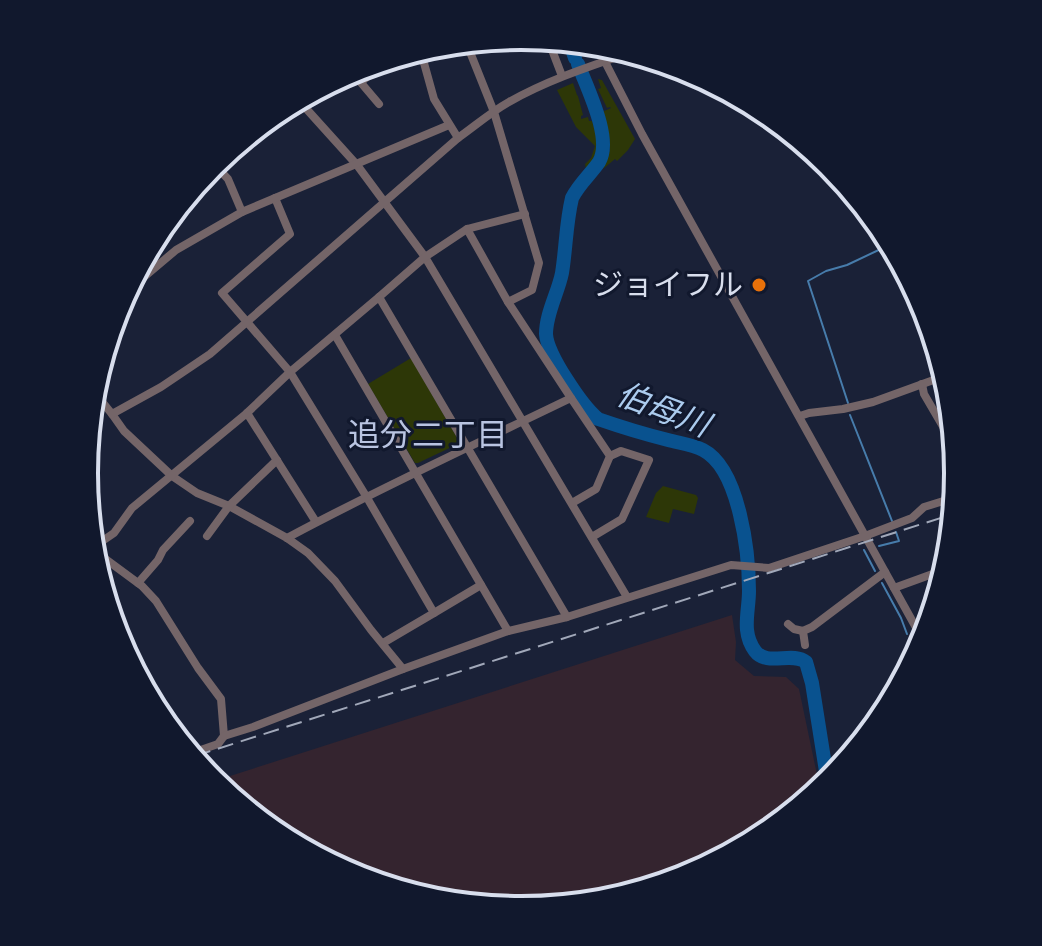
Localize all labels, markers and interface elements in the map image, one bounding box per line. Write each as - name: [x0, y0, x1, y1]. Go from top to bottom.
- place label: ジョイフル: [593, 267, 743, 304]
- marker: ジョイフル: [750, 276, 768, 294]
- water label: 伯母川: [611, 375, 718, 446]
- district label: 追分二丁目: [348, 416, 508, 455]

